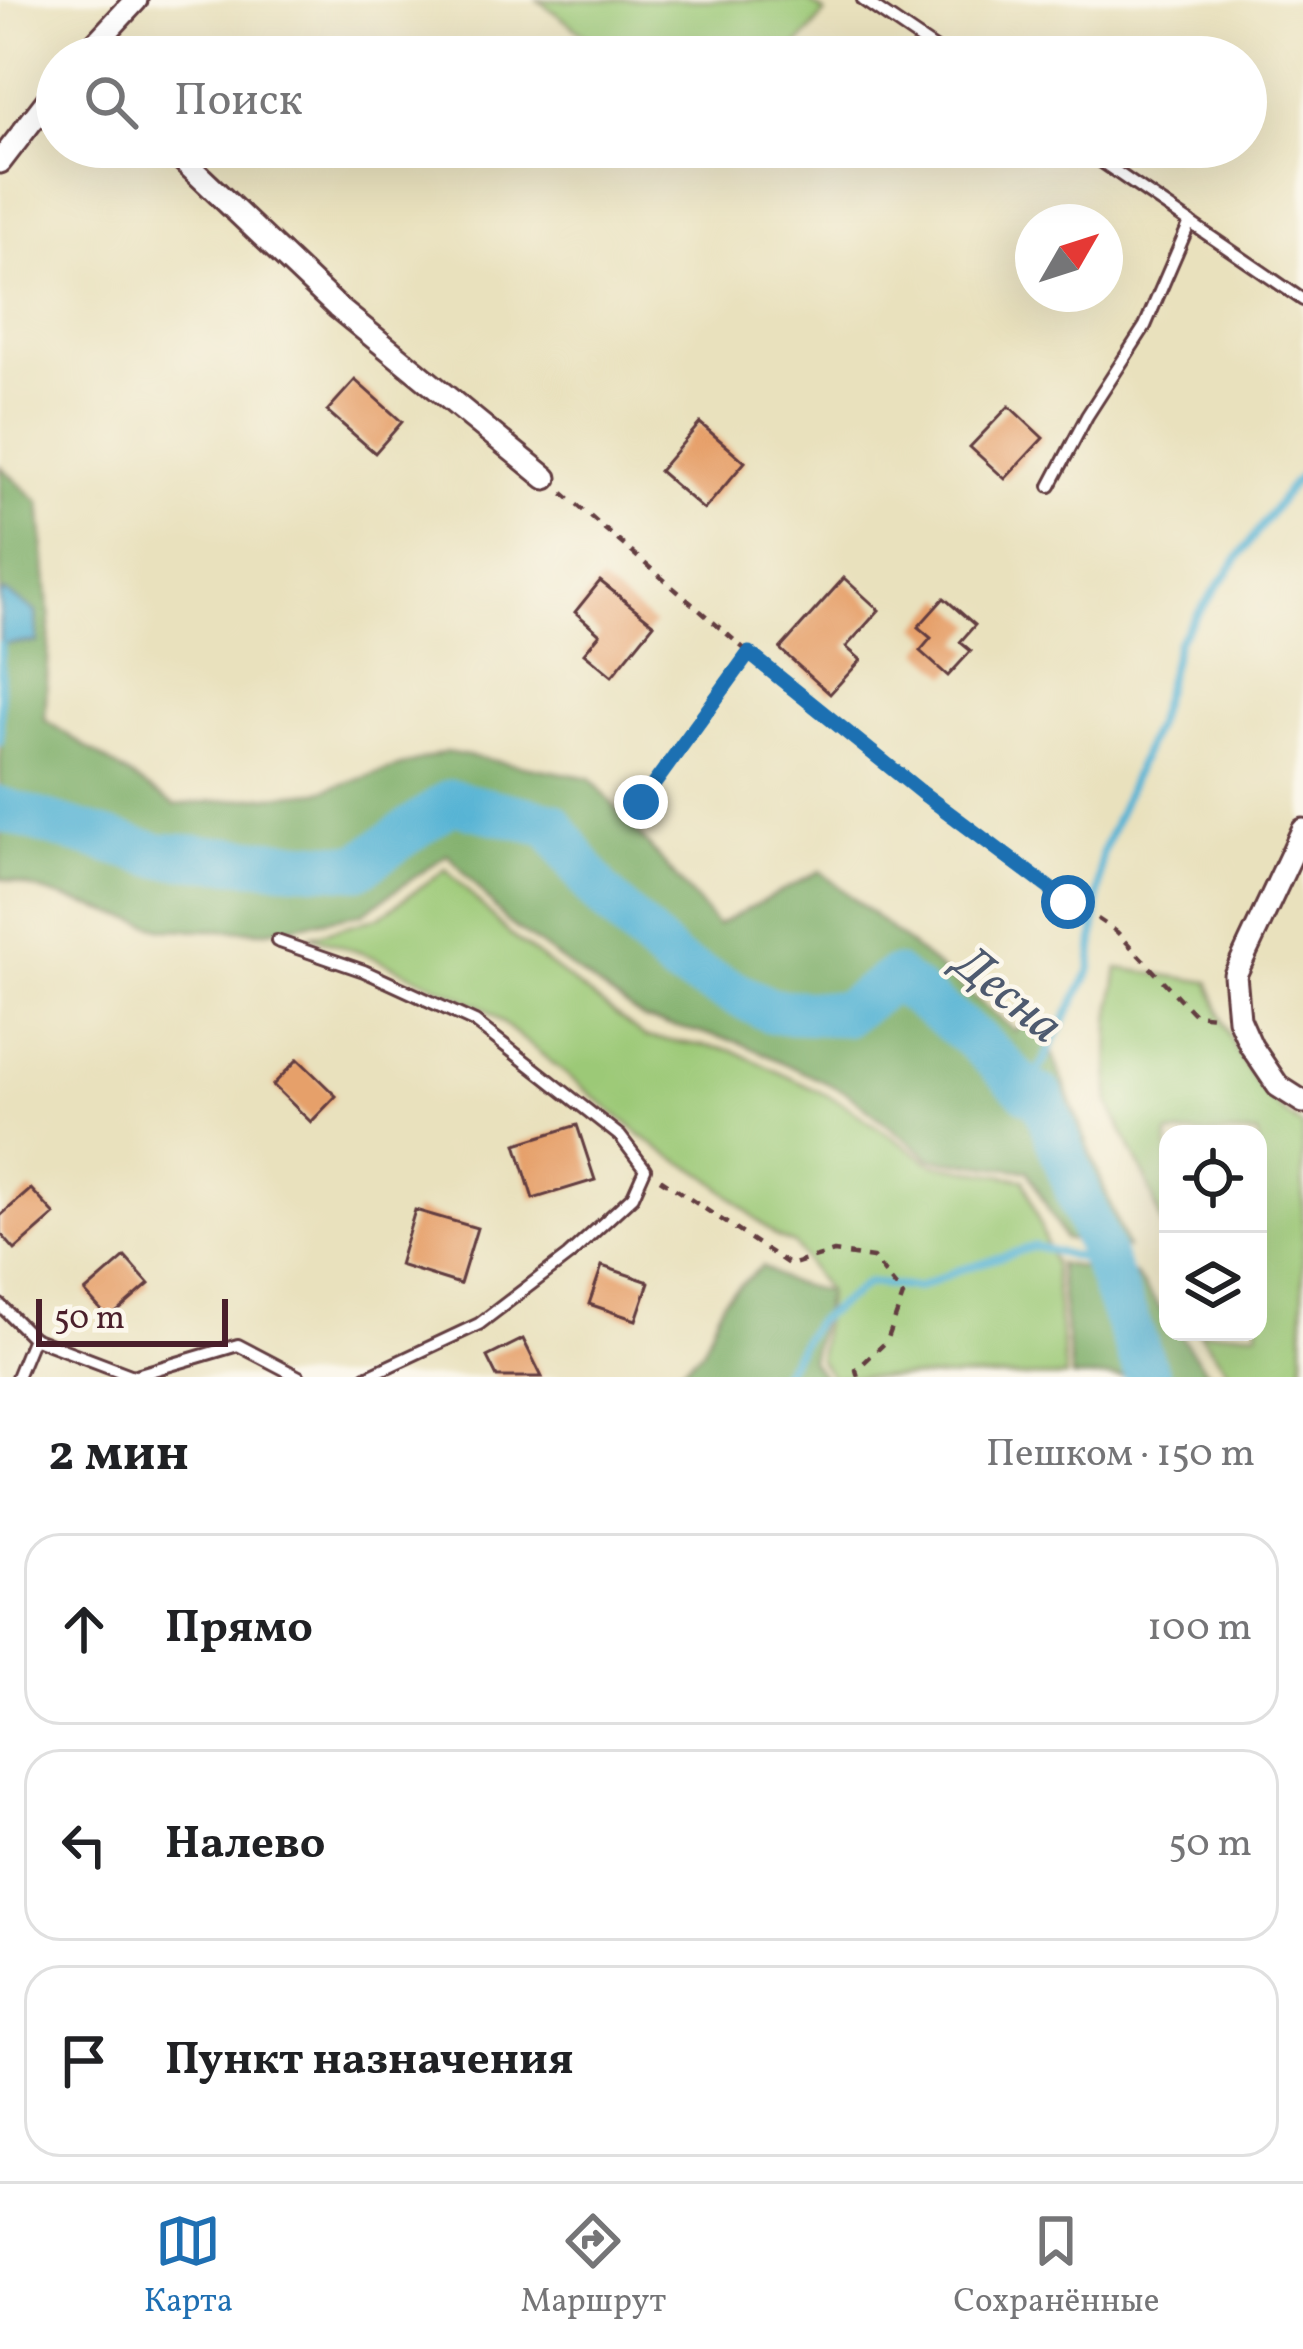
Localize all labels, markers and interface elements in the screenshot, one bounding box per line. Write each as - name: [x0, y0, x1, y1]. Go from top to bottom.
- search box: [36, 36, 1267, 168]
- icon: search: [78, 69, 144, 135]
- text: Поиск: [174, 71, 303, 134]
- north arrow: [1015, 204, 1123, 312]
- route end: [614, 775, 668, 829]
- route start: [1041, 875, 1095, 929]
- water label: Десна: [935, 928, 1077, 1062]
- map controls: [1159, 1125, 1267, 1341]
- button: locate: [1159, 1125, 1267, 1233]
- button: layers: [1159, 1233, 1267, 1341]
- scale bar: [36, 1293, 228, 1346]
- text: 50 m: [54, 1297, 125, 1343]
- text: 2 мин: [48, 1420, 189, 1491]
- text: Пешком · 150 m: [986, 1428, 1255, 1482]
- icon: ahead: [51, 1596, 117, 1662]
- text: Прямо: [165, 1598, 313, 1661]
- text: 100 m: [1147, 1602, 1252, 1656]
- icon: left: [51, 1812, 117, 1878]
- text: Налево: [165, 1814, 326, 1877]
- text: 50 m: [1168, 1818, 1252, 1872]
- icon: arrive: [51, 2028, 117, 2094]
- text: Пункт назначения: [165, 2030, 574, 2093]
- tab: Карта: [144, 2208, 233, 2326]
- tab: Маршрут: [521, 2208, 666, 2326]
- tab: Сохранённые: [953, 2208, 1159, 2326]

